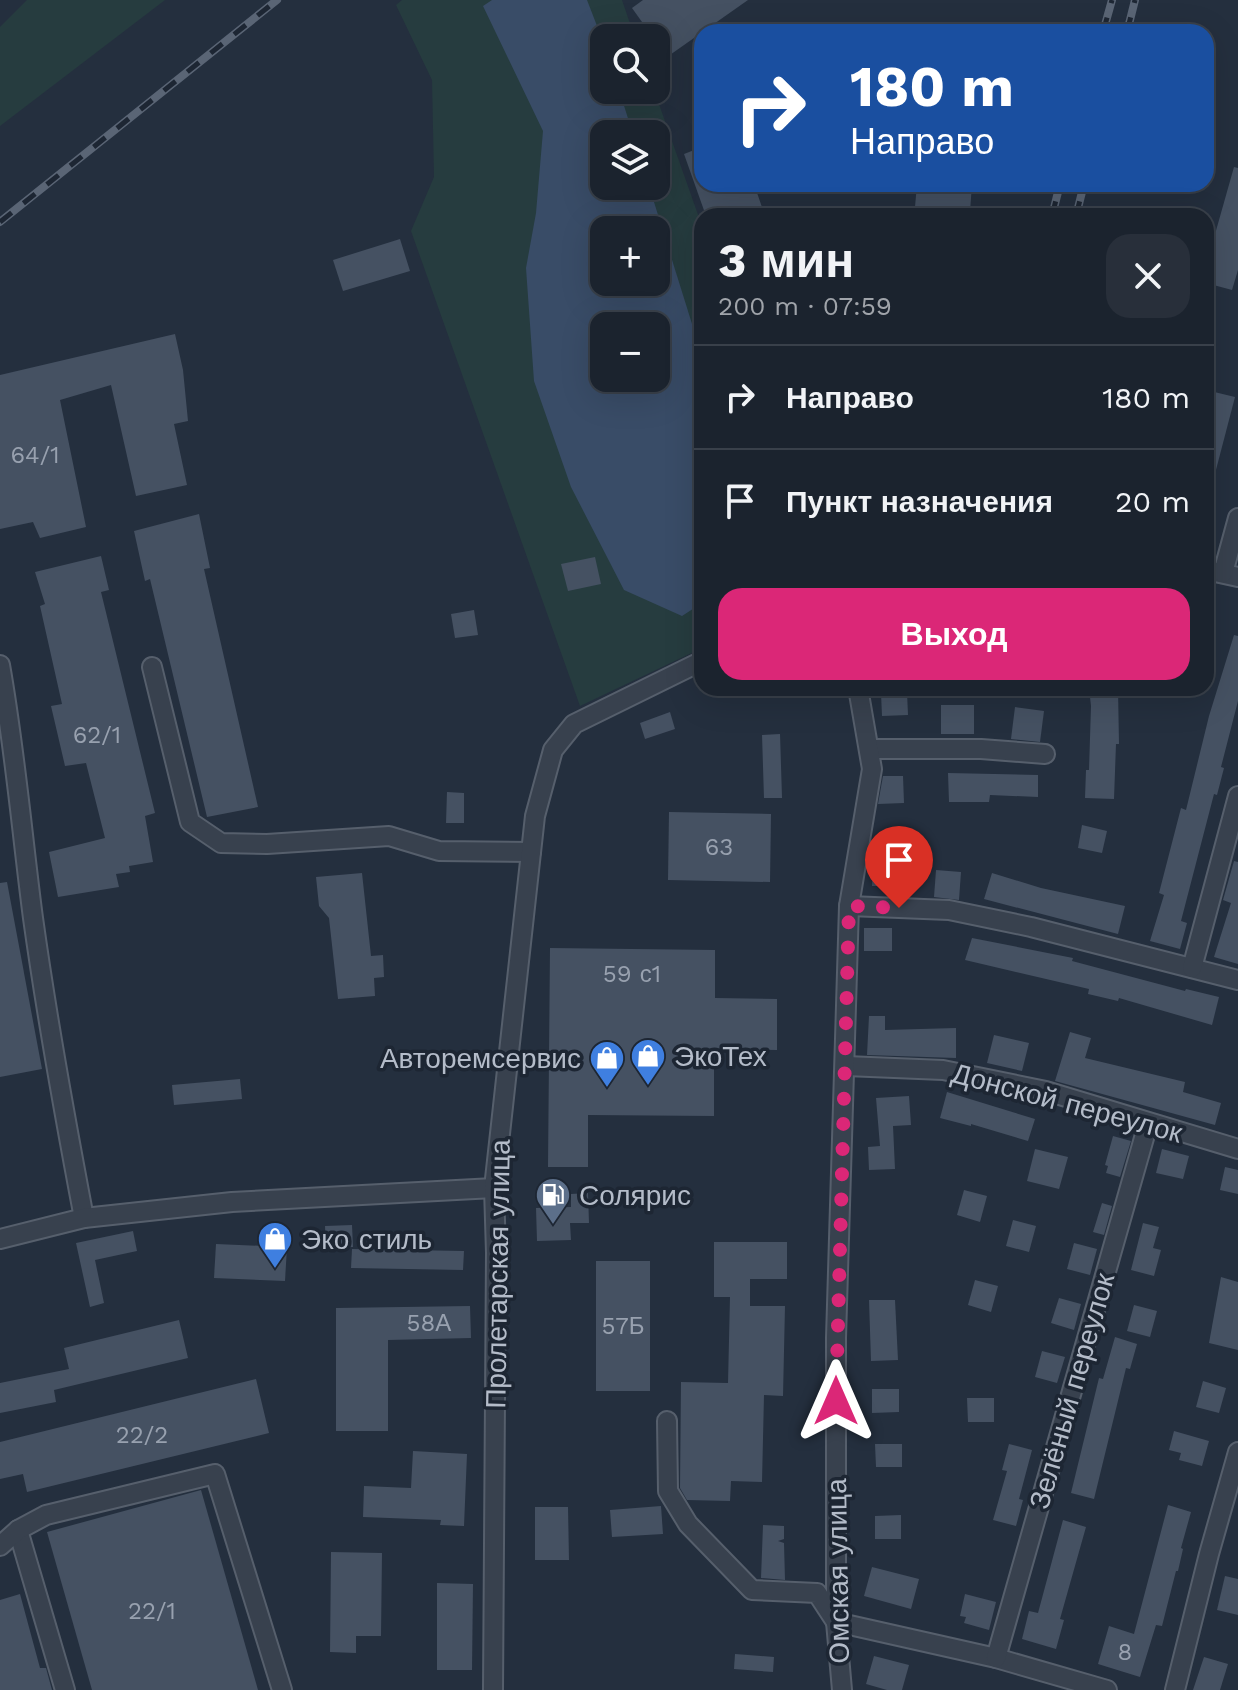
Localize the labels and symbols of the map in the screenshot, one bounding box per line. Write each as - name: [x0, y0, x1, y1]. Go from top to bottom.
- house number: 64/1: [10, 441, 60, 469]
- house number: 62/1: [73, 721, 121, 749]
- pin: [865, 826, 933, 908]
- house number: 63: [705, 833, 733, 861]
- house number: 59 с1: [603, 960, 661, 988]
- shop icon: ЭкоТех: [629, 1037, 667, 1087]
- shop icon: Авторемсервис: [588, 1039, 626, 1089]
- place label: ЭкоТех: [674, 1040, 767, 1073]
- place label: Авторемсервис: [380, 1042, 581, 1075]
- street label: Донской переулок: [948, 1056, 1186, 1150]
- street label: Пролетарская улица: [479, 1139, 517, 1409]
- fuel station icon: Солярис: [534, 1176, 572, 1226]
- place label: Солярис: [579, 1179, 691, 1212]
- shop icon: Эко стиль: [256, 1220, 294, 1270]
- place label: Эко стиль: [301, 1223, 432, 1256]
- street label: Зелёный переулок: [1023, 1269, 1122, 1513]
- house number: 58А: [407, 1309, 451, 1337]
- house number: 57Б: [601, 1312, 645, 1340]
- position arrow: [794, 1359, 878, 1443]
- house number: 22/2: [116, 1421, 168, 1449]
- street label: Омская улица: [820, 1478, 856, 1664]
- house number: 22/1: [128, 1597, 176, 1625]
- house number: 8: [1118, 1638, 1132, 1666]

